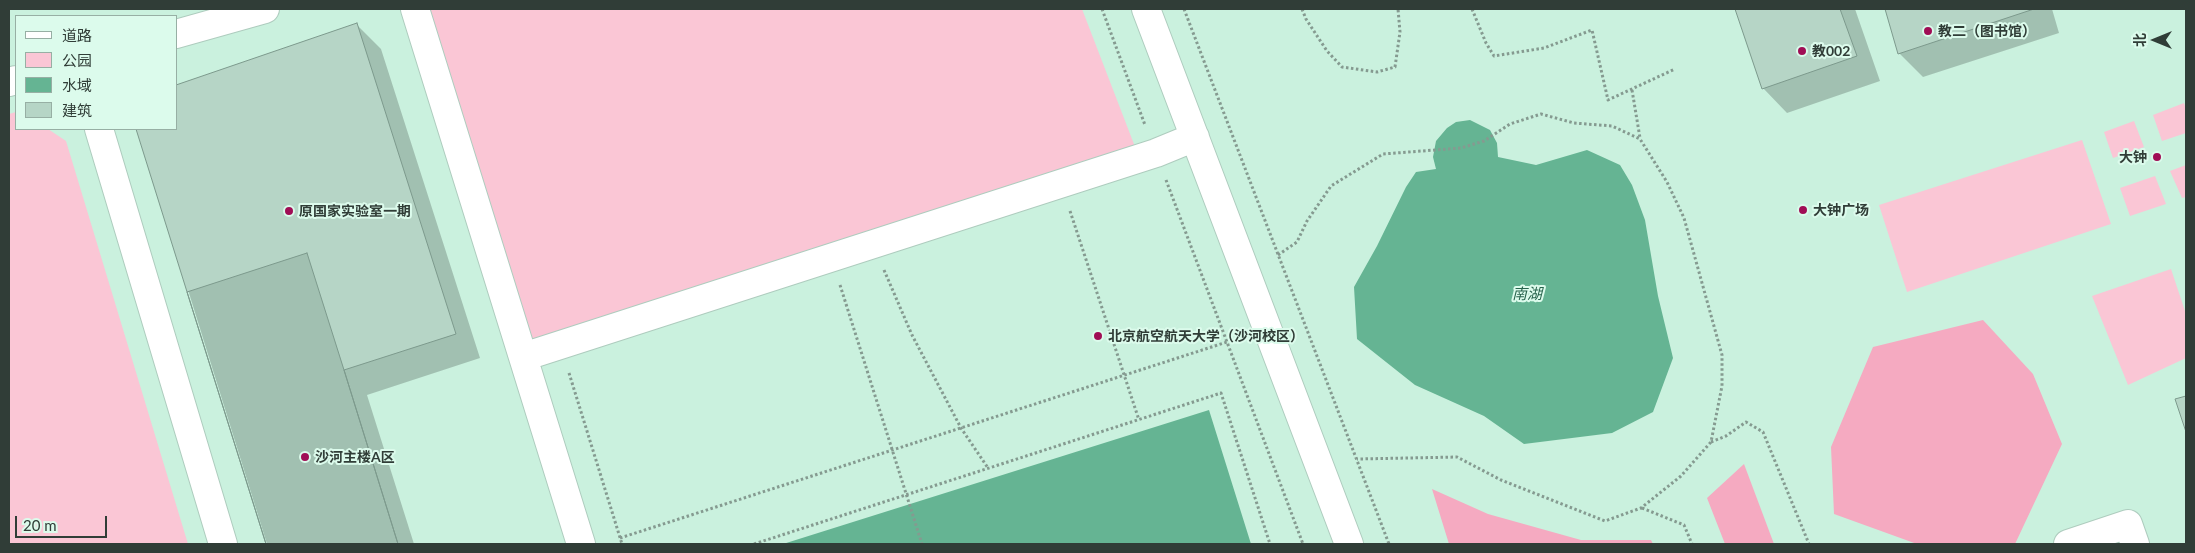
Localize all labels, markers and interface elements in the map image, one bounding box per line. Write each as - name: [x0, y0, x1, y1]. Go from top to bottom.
- legend: [15, 15, 178, 130]
- north arrow: [2130, 15, 2180, 65]
- place label: 教二（图书馆）: [1938, 23, 2036, 39]
- marker: 教二（图书馆）: [1922, 25, 1934, 37]
- text: 道路: [62, 26, 92, 44]
- text: 北: [2131, 33, 2148, 47]
- place label: 教002: [1812, 43, 1850, 59]
- marker: 教002: [1796, 45, 1808, 57]
- text: 公园: [62, 51, 92, 69]
- text: 水域: [62, 76, 92, 94]
- text: 建筑: [62, 101, 92, 119]
- place label: 大钟: [2119, 149, 2147, 165]
- marker: 大钟: [2151, 151, 2163, 163]
- place label: 大钟广场: [1813, 202, 1869, 218]
- place label: 原国家实验室一期: [299, 203, 411, 219]
- marker: 大钟广场: [1797, 204, 1809, 216]
- marker: 原国家实验室一期: [283, 205, 295, 217]
- water label: 南湖: [1512, 285, 1542, 303]
- place label: 北京航空航天大学（沙河校区）: [1108, 328, 1304, 344]
- marker: 北京航空航天大学（沙河校区）: [1092, 330, 1104, 342]
- place label: 沙河主楼A区: [315, 449, 395, 465]
- marker: 沙河主楼A区: [299, 451, 311, 463]
- scale bar: [18, 506, 110, 538]
- text: 20 m: [23, 516, 57, 534]

